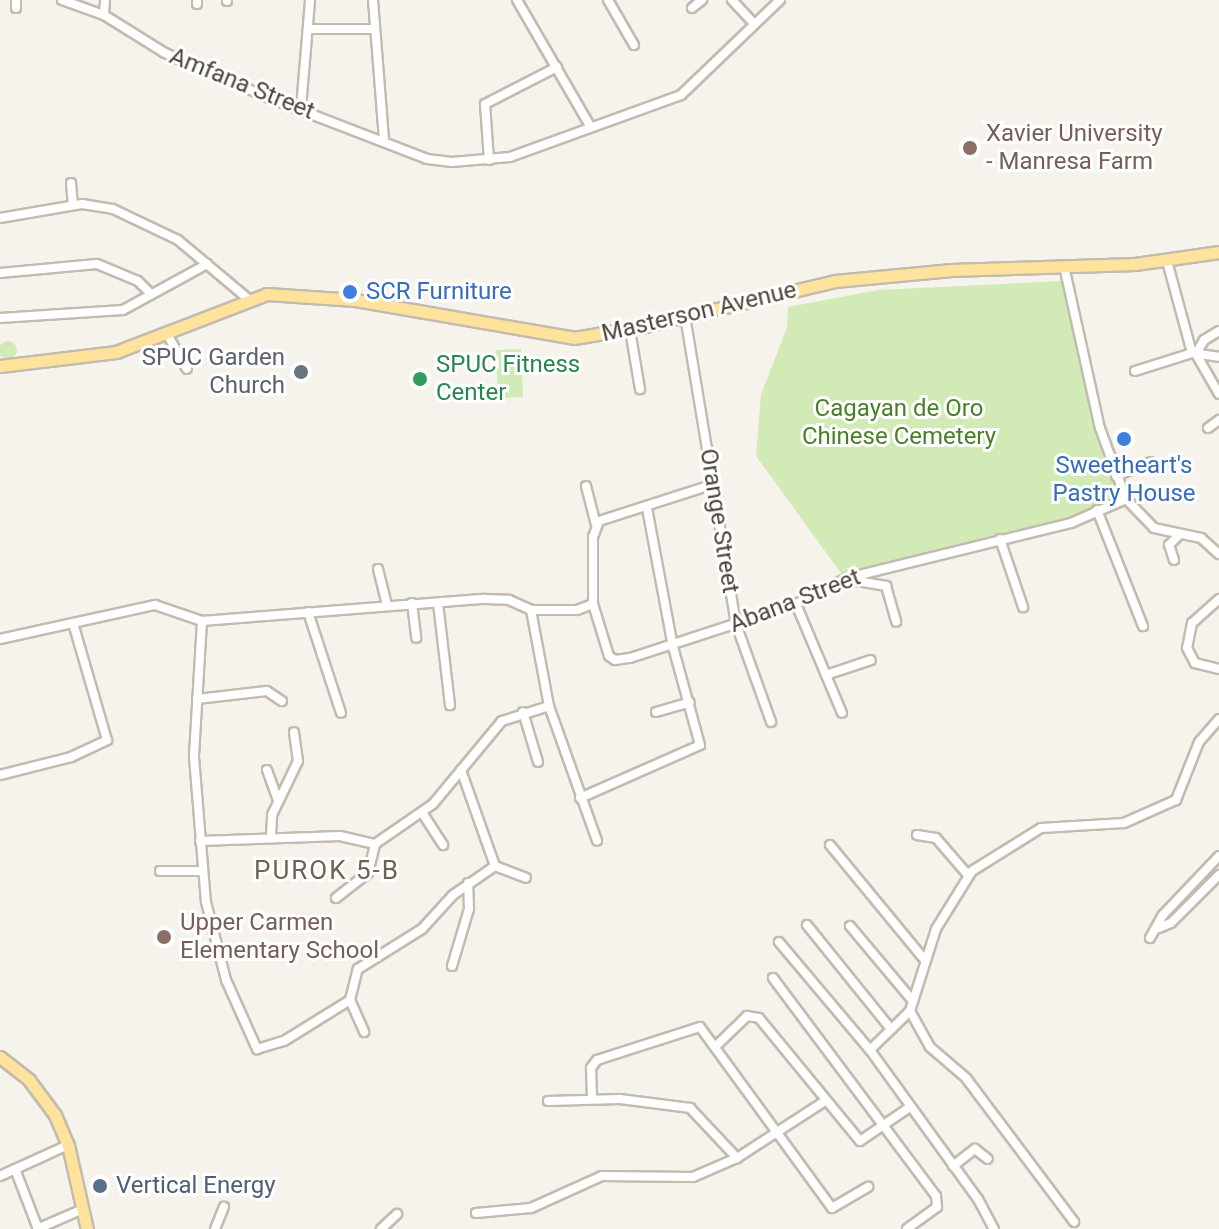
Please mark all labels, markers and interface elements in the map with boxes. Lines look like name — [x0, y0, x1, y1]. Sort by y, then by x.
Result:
street label: Amfana Street — [165, 42, 319, 126]
place label: Xavier University - Manresa Farm — [986, 120, 1163, 176]
marker: Xavier University - Manresa Farm — [961, 139, 979, 157]
street label: Masterson Avenue — [599, 276, 799, 348]
place label: SCR Furniture — [366, 278, 512, 306]
marker: SCR Furniture — [341, 283, 359, 301]
place label: SPUC Garden Church — [142, 344, 285, 400]
place label: SPUC Fitness Center — [436, 351, 580, 407]
marker: SPUC Garden Church — [292, 363, 310, 381]
marker: SPUC Fitness Center — [411, 370, 429, 388]
park label: Cagayan de Oro Chinese Cemetery — [802, 395, 996, 451]
marker: Sweetheart's Pastry House — [1115, 430, 1133, 448]
street label: Orange Street — [693, 447, 745, 595]
place label: Sweetheart's Pastry House — [1052, 452, 1196, 508]
street label: Abana Street — [726, 563, 864, 639]
district label: PUROK 5-B — [254, 855, 400, 887]
place label: Upper Carmen Elementary School — [180, 909, 379, 965]
marker: Upper Carmen Elementary School — [155, 928, 173, 946]
place label: Vertical Energy — [116, 1172, 276, 1200]
marker: Vertical Energy — [91, 1177, 109, 1195]

